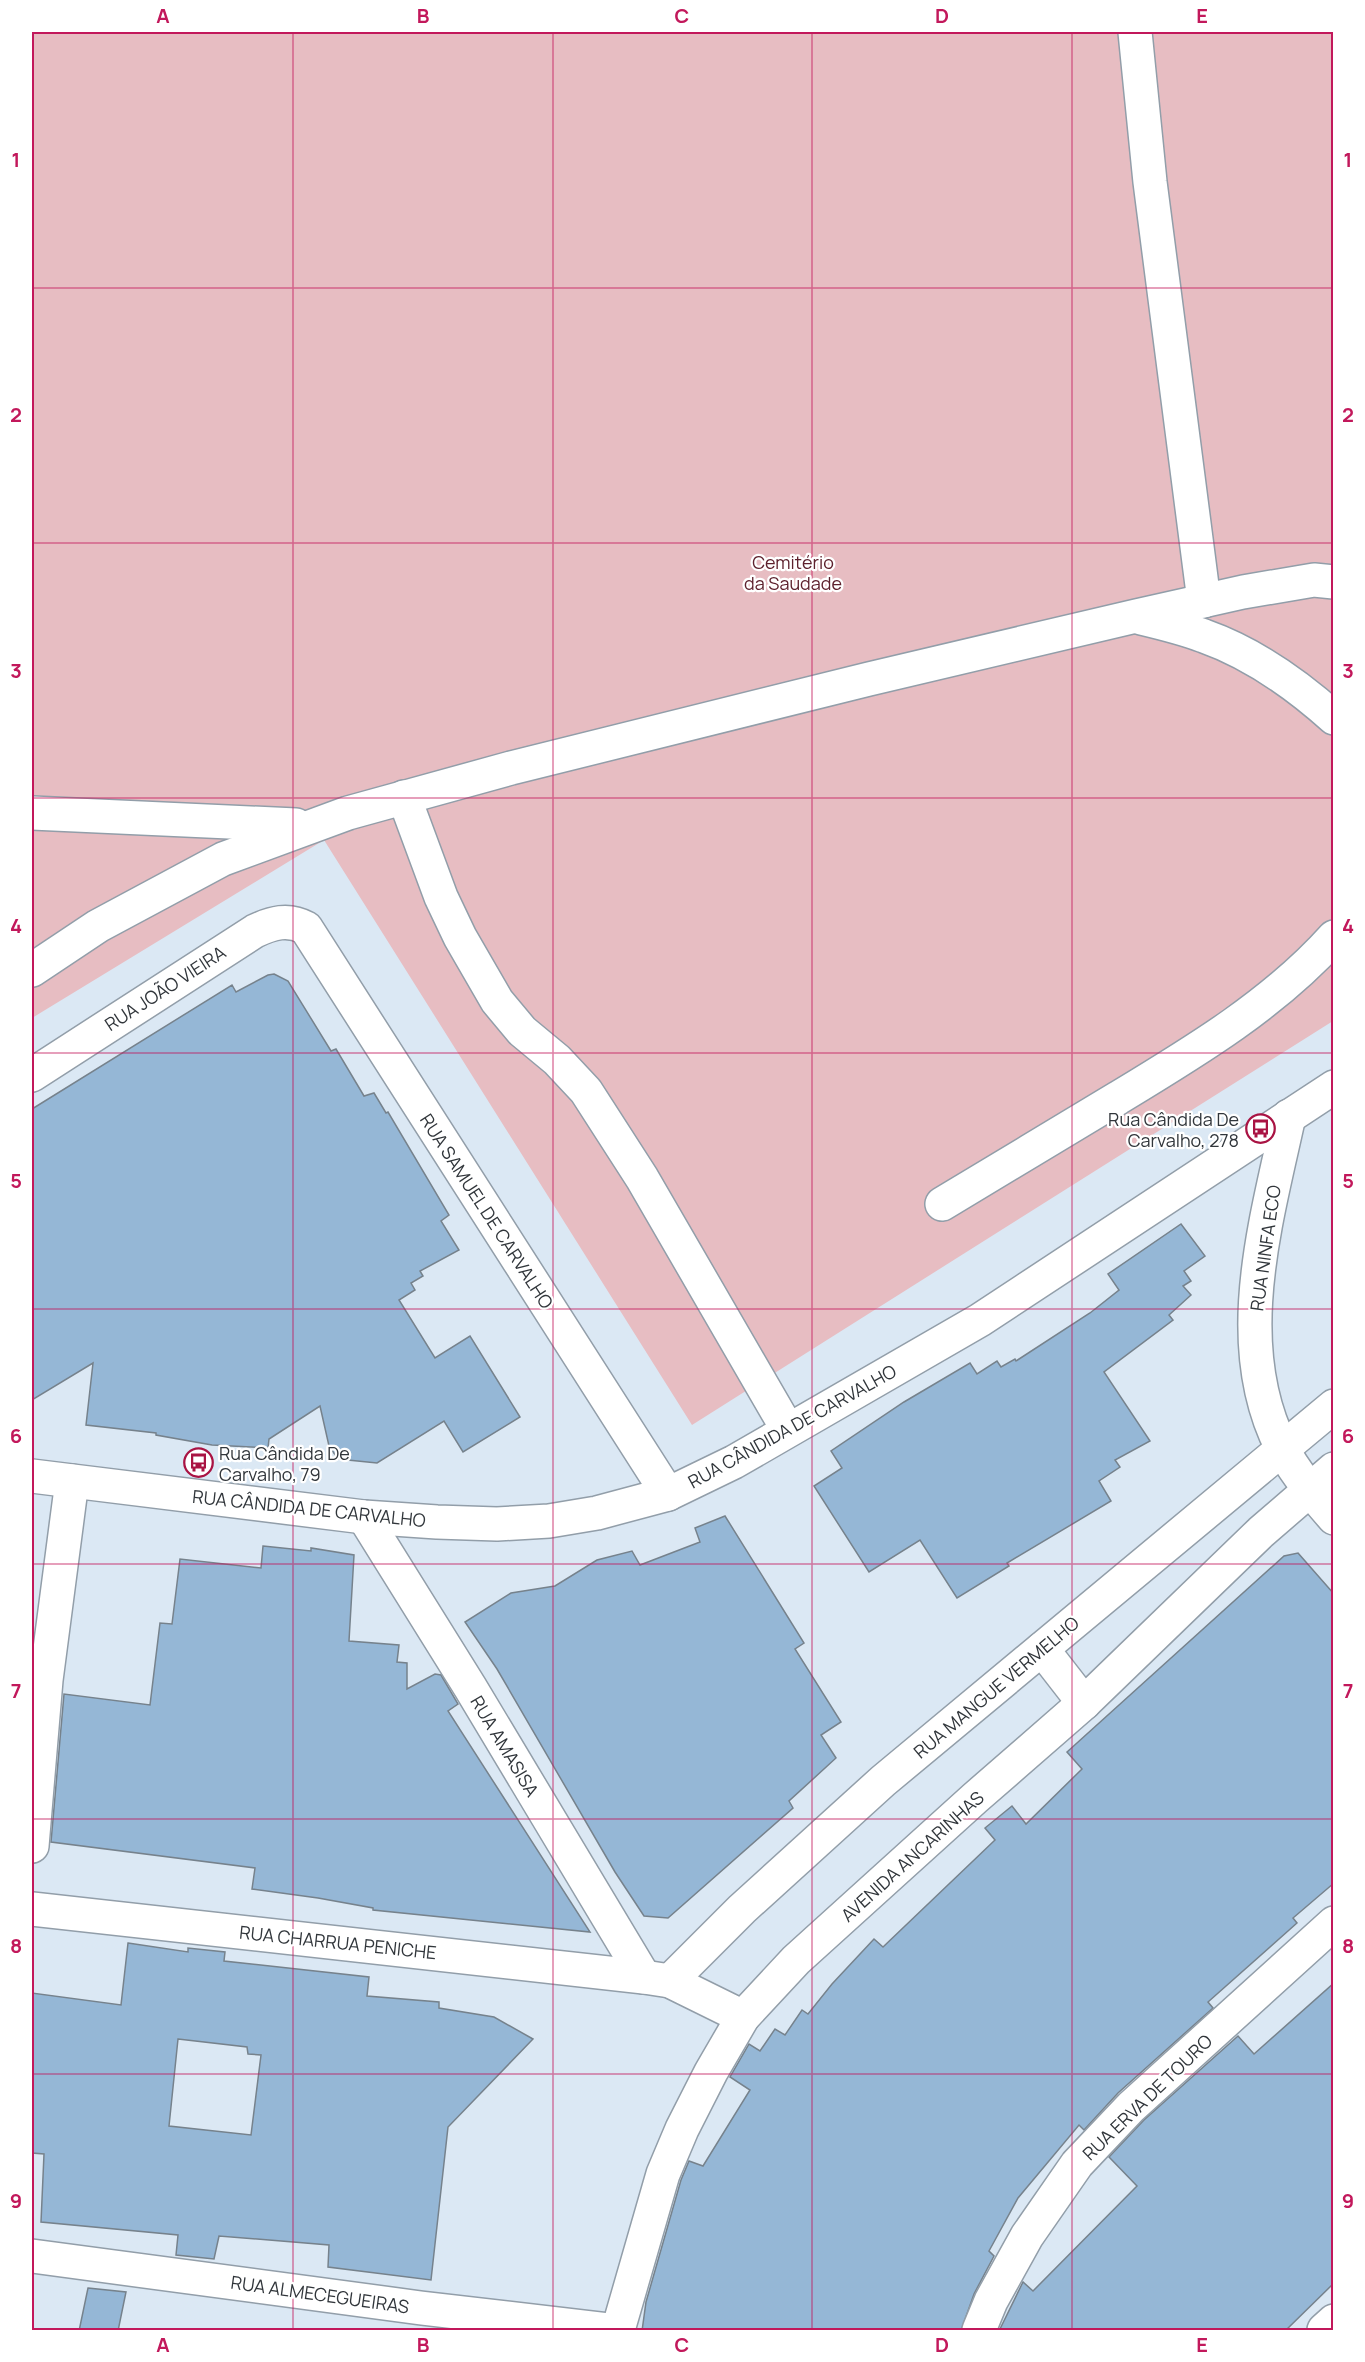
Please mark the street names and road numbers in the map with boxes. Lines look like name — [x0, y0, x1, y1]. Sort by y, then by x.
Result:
street label: RUA JOÃO VIEIRA — [100, 940, 230, 1036]
street label: RUA SAMUEL DE CARVALHO — [415, 1109, 559, 1313]
street label: RUA NINFA ECO — [1244, 1183, 1286, 1313]
street label: RUA CÂNDIDA DE CARVALHO — [684, 1359, 900, 1493]
street label: RUA CÂNDIDA DE CARVALHO — [191, 1484, 427, 1532]
street label: RUA MANGUE VERMELHO — [908, 1611, 1084, 1763]
street label: RUA AMASISA — [465, 1691, 545, 1801]
street label: AVENIDA ANCARINHAS — [835, 1785, 989, 1927]
street label: RUA CHARRUA PENICHE — [238, 1920, 438, 1964]
street label: RUA ERVA DE TOURO — [1077, 2029, 1217, 2165]
street label: RUA ALMECEGUEIRAS — [229, 2270, 411, 2318]

